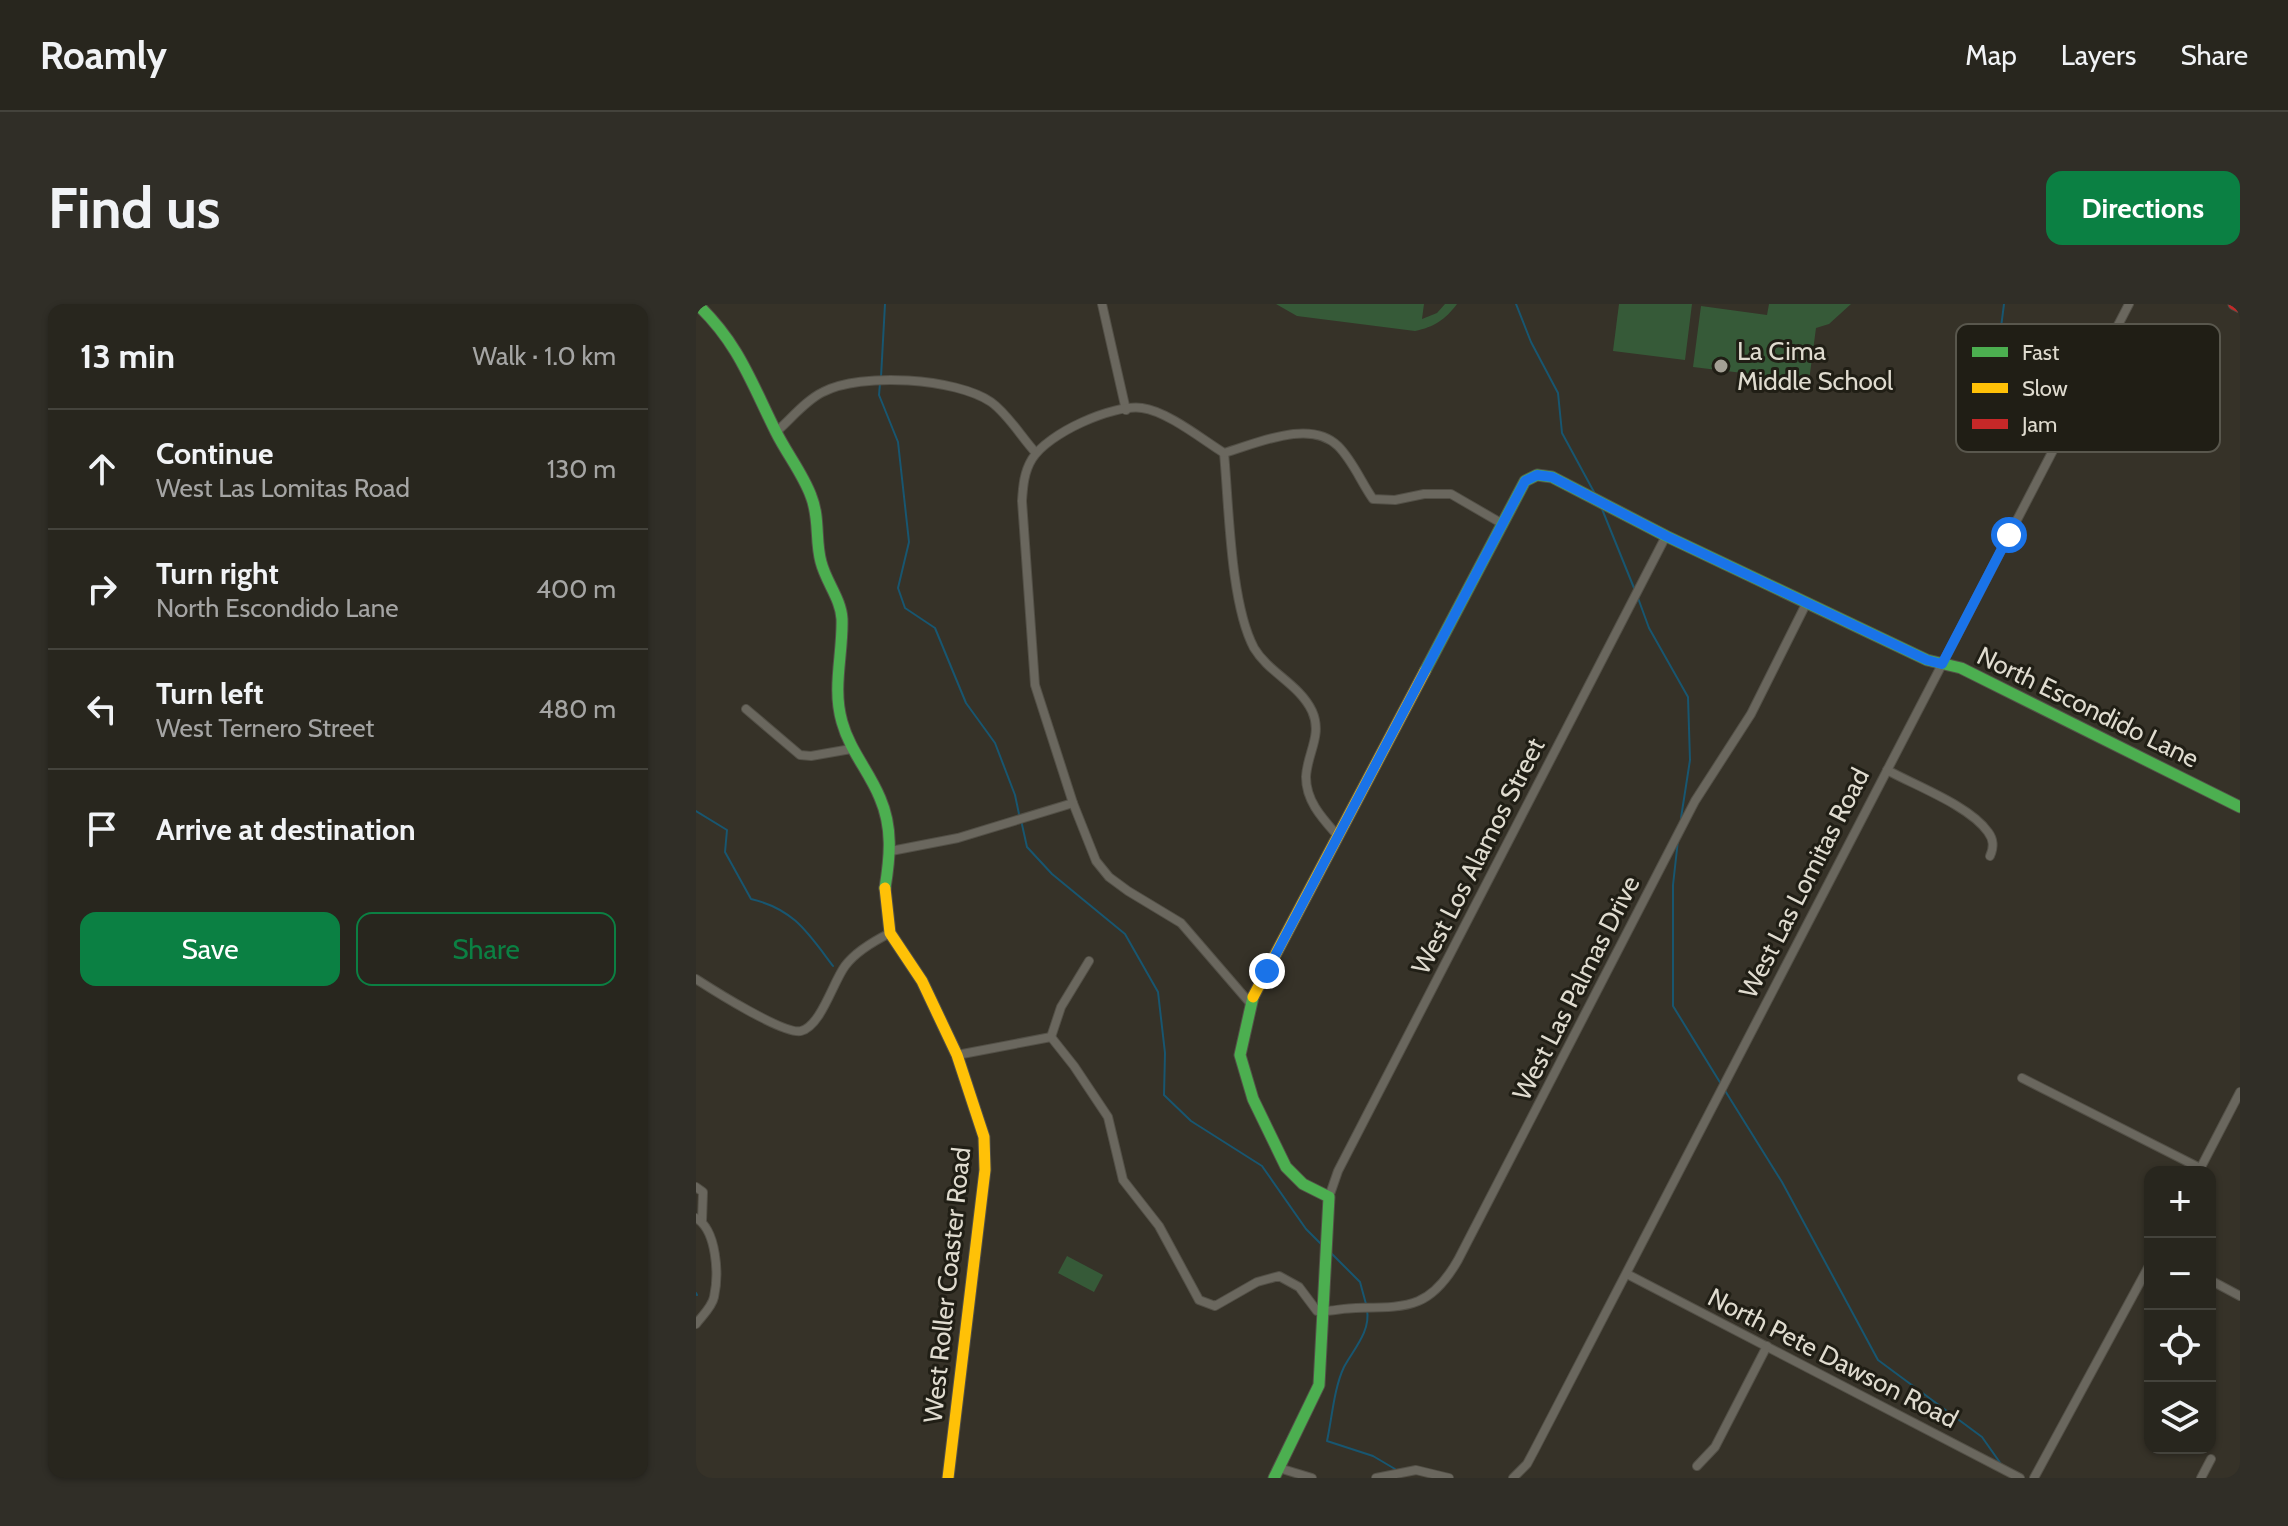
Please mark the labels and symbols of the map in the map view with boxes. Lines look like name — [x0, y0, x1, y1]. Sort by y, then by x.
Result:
legend — [1956, 324, 2220, 452]
place label: La Cima Middle School — [1737, 335, 1893, 397]
text: Fast — [2022, 339, 2060, 366]
marker: La Cima Middle School — [1712, 357, 1730, 375]
text: Slow — [2022, 375, 2068, 402]
text: Jam — [2021, 411, 2057, 438]
route start — [1991, 517, 2027, 553]
street label: North Escondido Lane — [1972, 639, 2204, 775]
street label: West Los Alamos Street — [1405, 732, 1552, 980]
street label: West Las Lomitas Road — [1732, 763, 1876, 1003]
street label: West Las Palmas Drive — [1506, 870, 1646, 1106]
route end — [1249, 953, 1285, 989]
street label: West Roller Coaster Road — [917, 1146, 977, 1424]
street label: North Pete Dawson Road — [1703, 1281, 1963, 1435]

